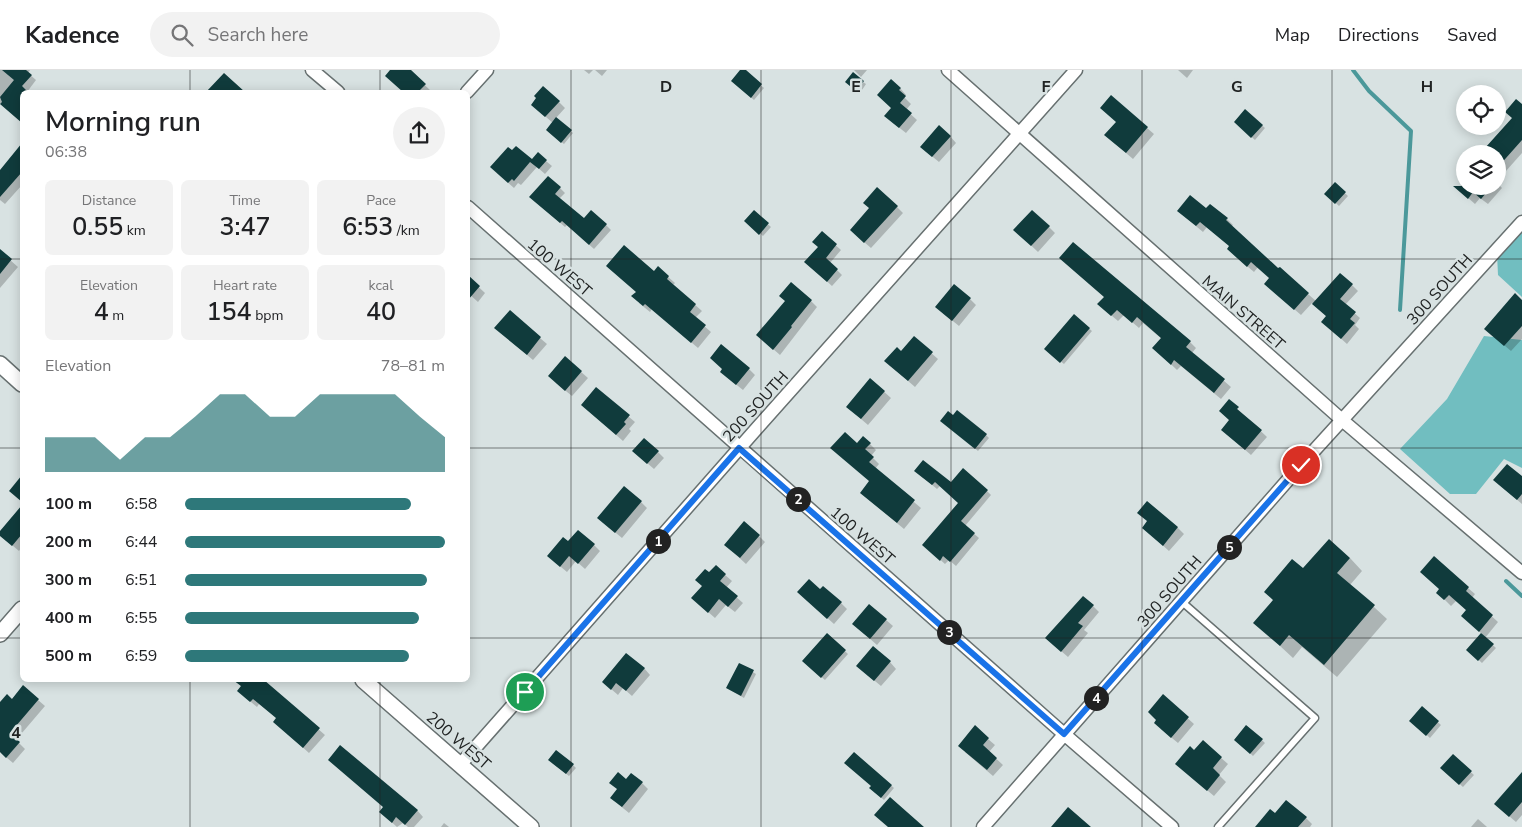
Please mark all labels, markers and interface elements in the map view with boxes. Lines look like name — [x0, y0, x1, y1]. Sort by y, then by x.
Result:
search box — [150, 12, 500, 57]
text: Kadence — [25, 19, 120, 51]
icon: search — [168, 21, 196, 49]
text: Search here — [208, 22, 308, 48]
text: Map — [1275, 23, 1310, 47]
text: Directions — [1338, 23, 1419, 47]
text: Saved — [1447, 23, 1497, 47]
text: D — [660, 76, 672, 98]
text: E — [851, 76, 861, 98]
text: F — [1042, 76, 1051, 98]
text: G — [1231, 76, 1243, 98]
text: H — [1421, 76, 1433, 98]
map controls — [1456, 85, 1506, 195]
button: locate — [1456, 85, 1506, 135]
text: Morning run — [45, 103, 201, 141]
button: share — [393, 107, 445, 159]
text: 06:38 — [45, 141, 87, 163]
button: layers — [1456, 145, 1506, 195]
text: Distance — [82, 191, 136, 210]
text: Time — [229, 191, 261, 210]
text: Pace — [366, 191, 396, 210]
text: 0.55 — [72, 210, 123, 244]
text: 3:47 — [220, 210, 270, 244]
text: 6:53 — [342, 210, 393, 244]
text: km — [123, 221, 146, 240]
text: /km — [393, 221, 420, 240]
street label: 100 WEST — [522, 234, 597, 302]
street label: 300 SOUTH — [1402, 249, 1478, 330]
street label: MAIN STREET — [1197, 271, 1290, 355]
text: Elevation — [80, 276, 138, 295]
text: Heart rate — [213, 276, 277, 295]
text: kcal — [369, 276, 393, 295]
text: 4 — [94, 295, 109, 329]
text: 154 — [207, 295, 252, 329]
text: 40 — [366, 295, 396, 329]
text: m — [109, 306, 124, 325]
text: bpm — [252, 306, 283, 325]
text: Elevation — [45, 355, 111, 377]
text: 78–81 m — [381, 355, 445, 377]
street label: 200 SOUTH — [718, 366, 794, 447]
pin — [1280, 444, 1322, 486]
icon: check — [1287, 451, 1315, 479]
pin: 2 — [786, 486, 810, 512]
text: 2 — [794, 490, 803, 509]
text: 100 m — [45, 493, 92, 515]
text: 6:58 — [125, 493, 157, 515]
street label: 100 WEST — [825, 502, 900, 570]
pin: 1 — [646, 528, 670, 554]
text: 200 m — [45, 531, 92, 553]
text: 6:44 — [125, 531, 157, 553]
text: 1 — [654, 532, 663, 551]
pin: 5 — [1216, 534, 1242, 560]
text: 5 — [1225, 538, 1234, 557]
street label: 300 SOUTH — [1132, 551, 1207, 632]
text: 300 m — [45, 569, 92, 591]
text: 6:51 — [125, 569, 157, 591]
text: 400 m — [45, 607, 92, 629]
text: 6:55 — [125, 607, 157, 629]
pin: 3 — [936, 620, 962, 644]
text: 3 — [945, 623, 954, 642]
text: 500 m — [45, 645, 92, 667]
text: 6:59 — [125, 645, 157, 667]
pin — [504, 671, 546, 713]
icon: arrive — [511, 678, 539, 706]
pin: 4 — [1084, 686, 1108, 710]
text: 4 — [1092, 689, 1101, 708]
street label: 200 WEST — [421, 707, 496, 775]
text: 4 — [11, 722, 21, 744]

